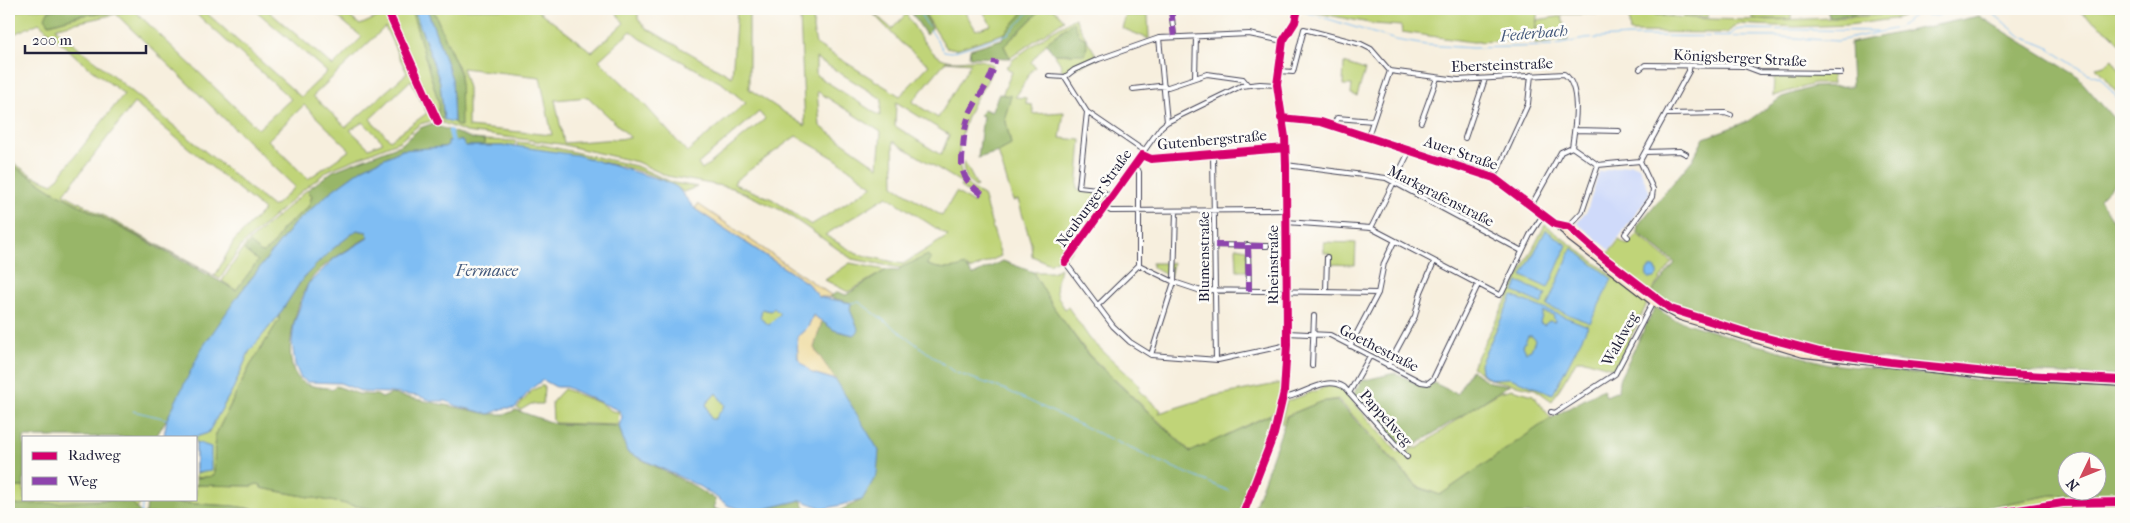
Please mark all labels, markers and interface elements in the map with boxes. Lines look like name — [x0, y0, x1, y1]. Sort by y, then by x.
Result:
water label: Federbach — [1499, 21, 1568, 45]
scale bar — [25, 22, 146, 54]
text: 200 m — [32, 31, 72, 49]
street label: Königsberger Straße — [1673, 46, 1808, 71]
street label: Ebersteinstraße — [1451, 54, 1554, 76]
street label: Gutenbergstraße — [1156, 126, 1268, 154]
street label: Auer Straße — [1421, 132, 1501, 174]
street label: Neuburger Straße — [1052, 145, 1136, 250]
street label: Markgrafenstraße — [1385, 161, 1498, 231]
street label: Blumenstraße — [1195, 211, 1213, 302]
street label: Rheinstraße — [1264, 225, 1282, 305]
water label: Fermasee — [455, 261, 519, 280]
street label: Waldweg — [1597, 308, 1643, 370]
street label: Goethestraße — [1336, 320, 1422, 376]
street label: Pappelweg — [1356, 386, 1417, 451]
legend — [22, 436, 198, 500]
text: Radweg — [68, 446, 121, 464]
north arrow — [2058, 450, 2108, 500]
text: Weg — [67, 472, 98, 490]
text: N — [2063, 475, 2083, 494]

